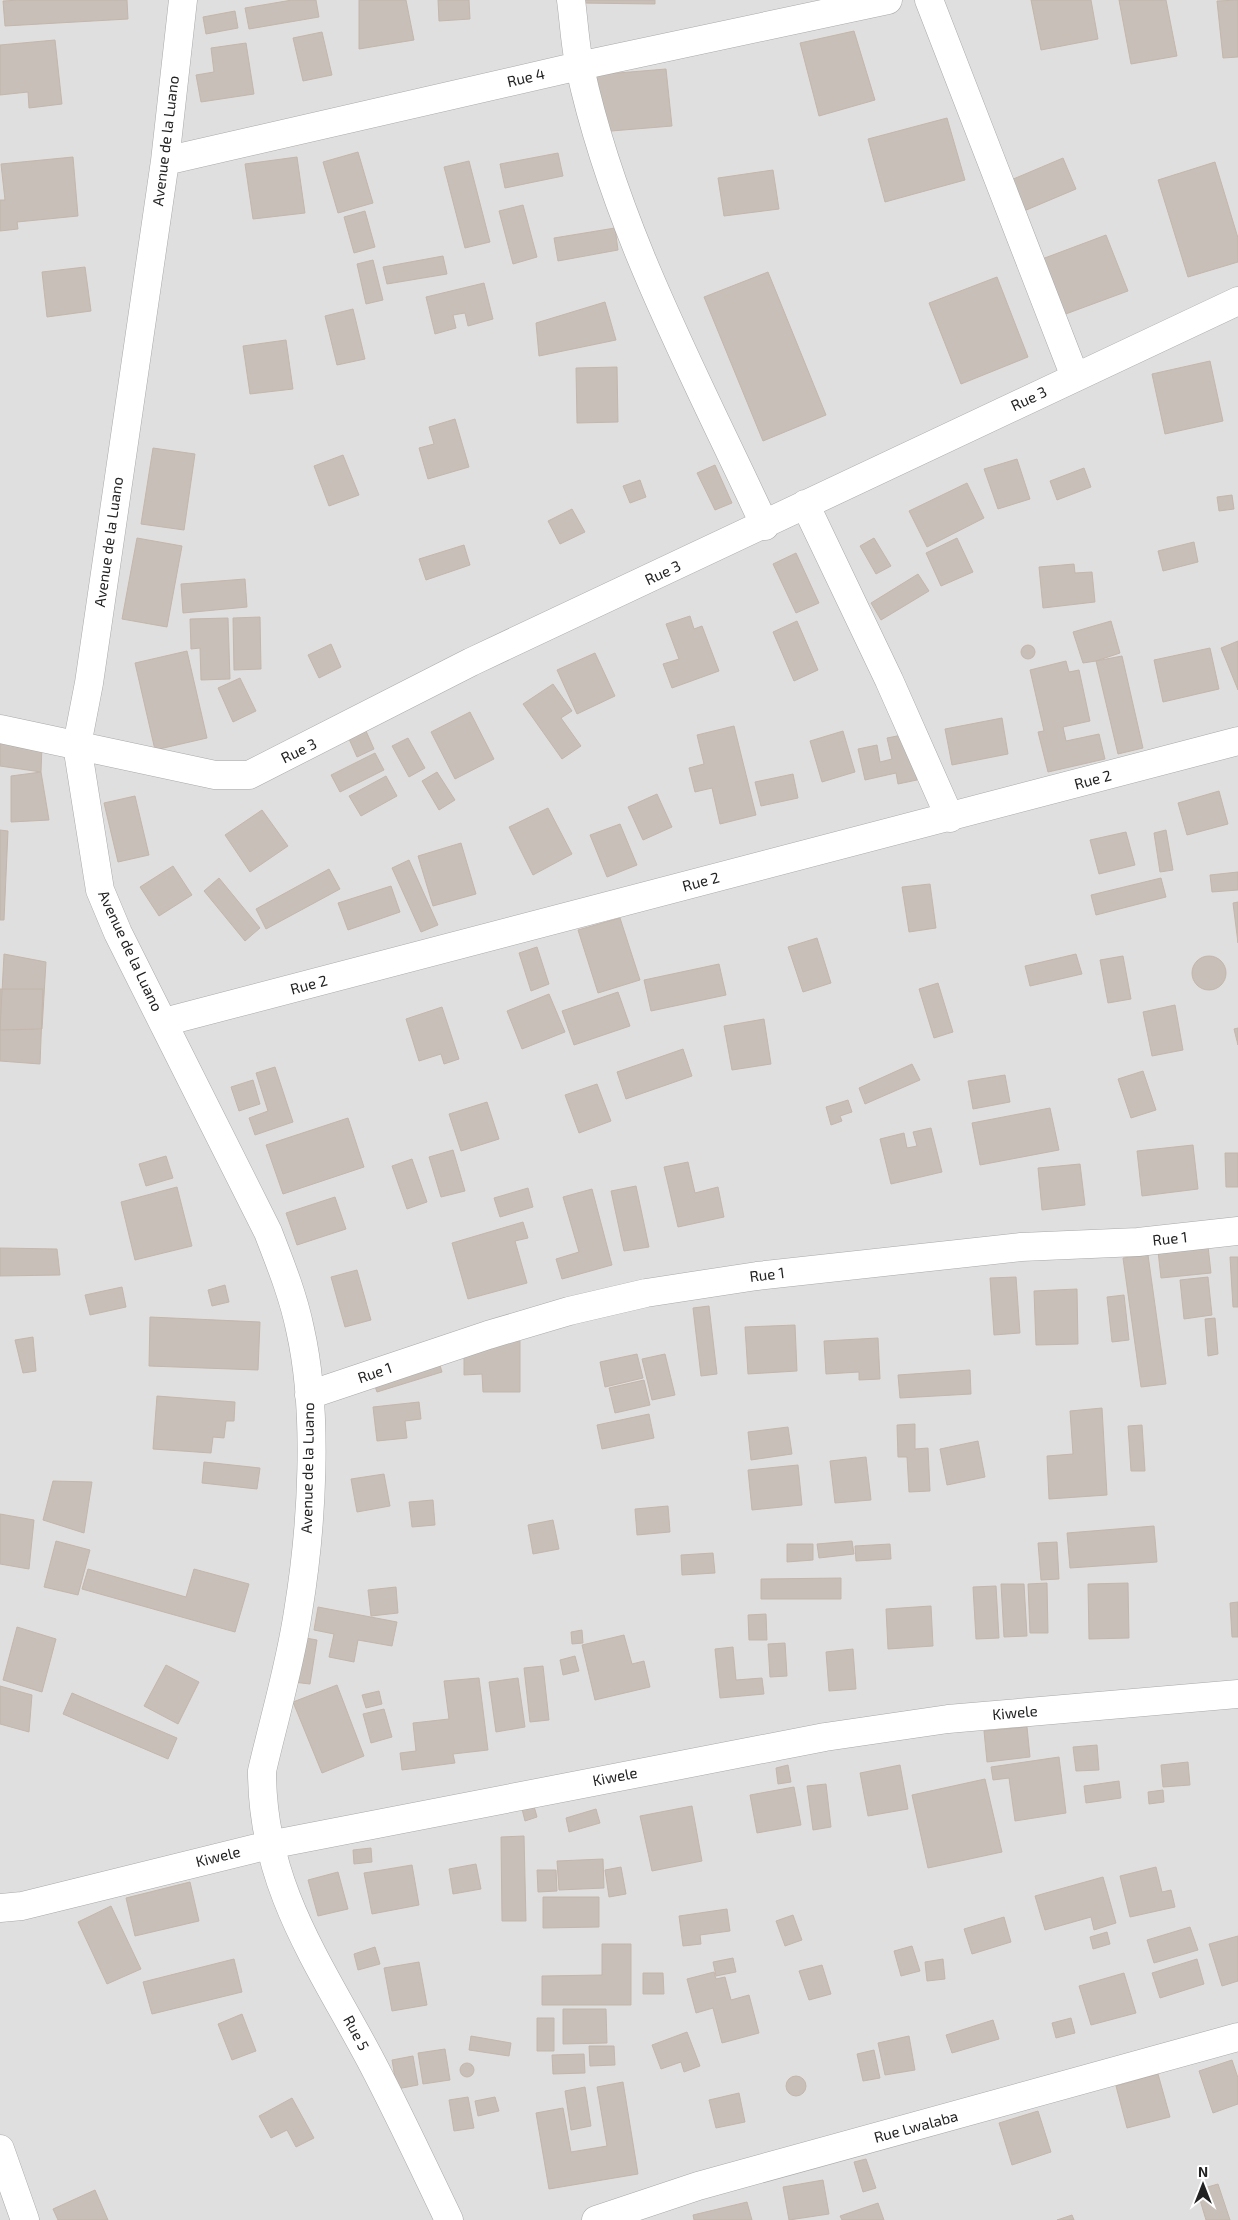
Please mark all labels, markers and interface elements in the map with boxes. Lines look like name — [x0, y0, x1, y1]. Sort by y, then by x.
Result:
street label: Rue 4 — [505, 64, 547, 90]
street label: Avenue de la Luano — [148, 75, 182, 207]
street label: Rue 3 — [1008, 382, 1049, 414]
street label: Avenue de la Luano — [90, 476, 126, 608]
street label: Rue 3 — [642, 556, 683, 588]
street label: Rue 3 — [278, 734, 319, 766]
street label: Rue 2 — [1072, 765, 1113, 793]
street label: Rue 2 — [680, 867, 721, 895]
street label: Avenue de la Luano — [95, 887, 167, 1014]
street label: Rue 2 — [288, 970, 329, 998]
street label: Rue 1 — [1151, 1227, 1188, 1249]
street label: Rue 1 — [748, 1263, 785, 1285]
street label: Rue 1 — [355, 1358, 394, 1386]
street label: Avenue de la Luano — [297, 1402, 317, 1534]
street label: Kiwele — [991, 1701, 1038, 1723]
street label: Kiwele — [591, 1763, 639, 1789]
street label: Kiwele — [194, 1842, 242, 1870]
street label: Rue 5 — [340, 2012, 374, 2053]
street label: Rue Lwalaba — [872, 2106, 960, 2146]
north arrow — [1178, 2160, 1228, 2210]
text: N — [1198, 2163, 1208, 2180]

